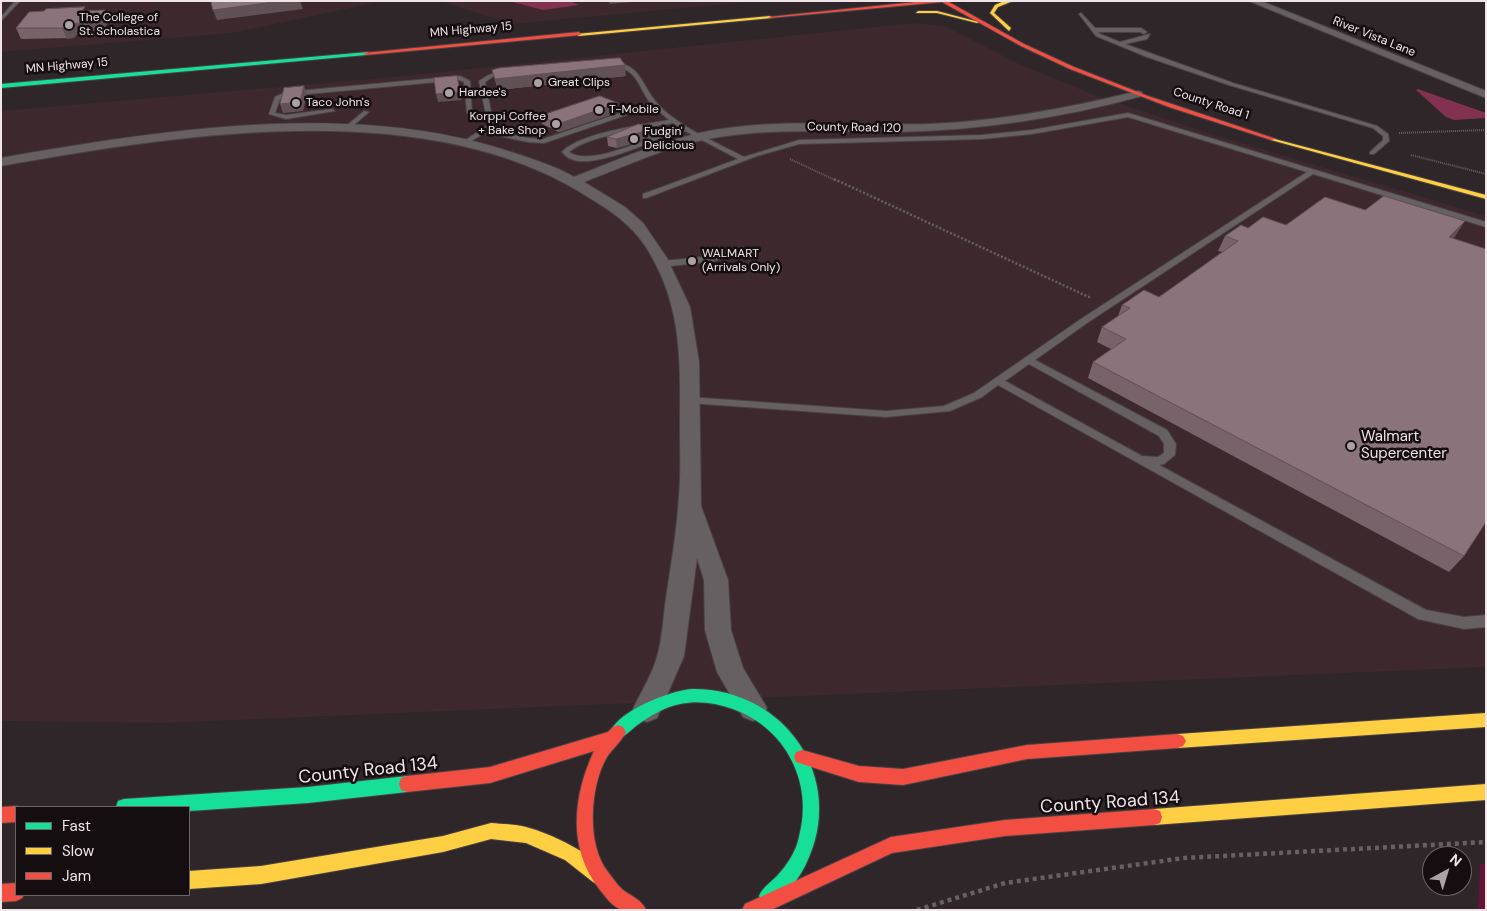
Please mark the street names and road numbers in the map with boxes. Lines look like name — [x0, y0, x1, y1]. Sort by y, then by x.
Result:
street label: River Vista Lane — [1330, 14, 1418, 60]
street label: MN Highway 15 — [429, 19, 513, 41]
street label: MN Highway 15 — [25, 55, 109, 77]
street label: County Road 1 — [1171, 85, 1251, 123]
street label: County Road 120 — [807, 120, 901, 136]
street label: County Road 134 — [297, 753, 439, 789]
street label: County Road 134 — [1039, 787, 1181, 819]

